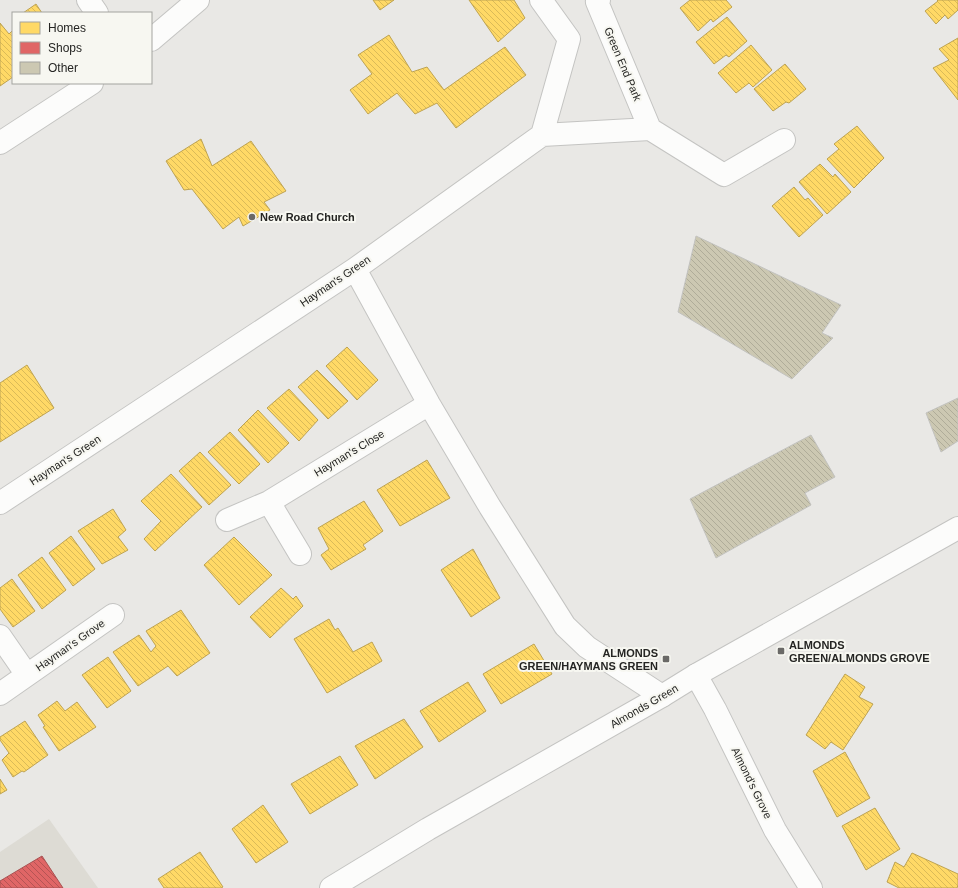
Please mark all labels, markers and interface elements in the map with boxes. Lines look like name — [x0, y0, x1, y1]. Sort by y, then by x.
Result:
legend — [12, 12, 152, 84]
text: Homes — [48, 21, 86, 35]
street label: Green End Park — [602, 25, 644, 103]
text: Shops — [48, 41, 82, 55]
text: Other — [48, 61, 78, 75]
place label: New Road Church — [260, 211, 355, 223]
marker: New Road Church — [247, 212, 257, 222]
street label: Hayman's Green — [298, 253, 372, 309]
street label: Hayman's Close — [312, 427, 386, 479]
street label: Hayman's Green — [27, 433, 103, 487]
street label: Hayman's Grove — [33, 617, 107, 673]
place label: ALMONDS GREEN/ALMONDS GROVE — [789, 639, 930, 664]
marker: ALMONDS GREEN/ALMONDS GROVE — [776, 646, 786, 656]
place label: ALMONDS GREEN/HAYMANS GREEN — [519, 647, 658, 672]
marker: ALMONDS GREEN/HAYMANS GREEN — [661, 654, 671, 664]
street label: Almonds Green — [608, 682, 680, 730]
street label: Almond's Grove — [730, 745, 774, 821]

